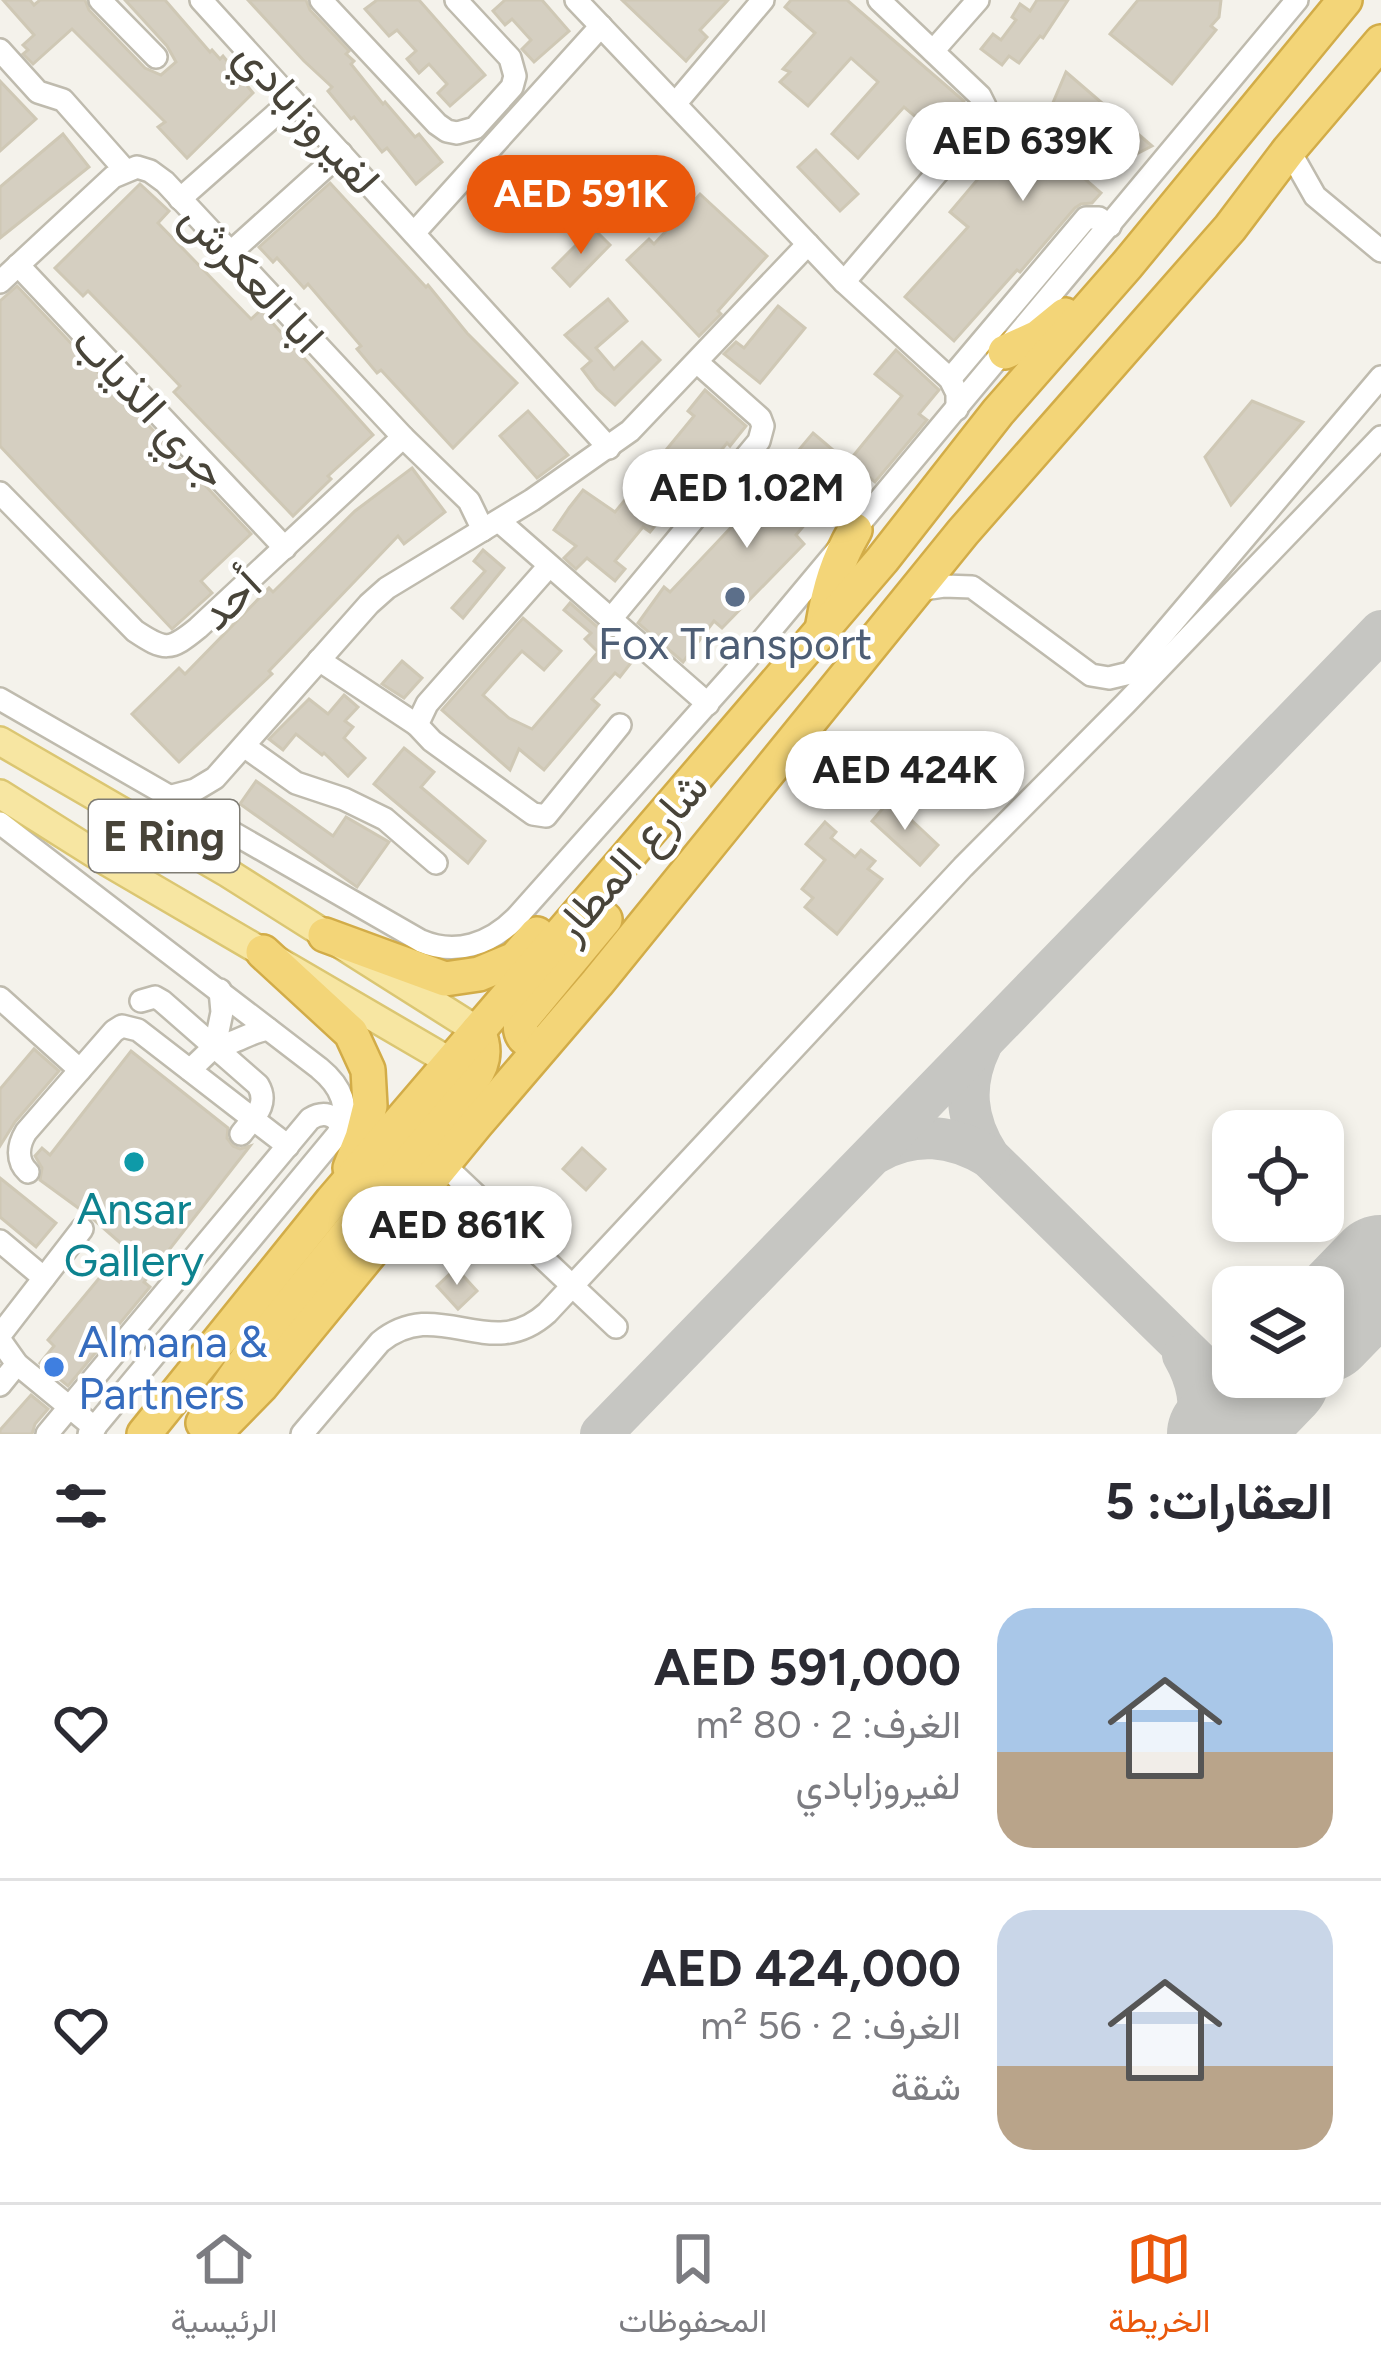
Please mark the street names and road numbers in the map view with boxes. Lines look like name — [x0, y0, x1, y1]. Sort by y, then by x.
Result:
street label: لفيروزابادي — [217, 28, 392, 213]
street label: ابا العكرش — [169, 191, 336, 364]
street label: جري الذياب — [55, 314, 240, 506]
street label: أحد — [188, 557, 272, 641]
street label: شارع المطار — [541, 760, 722, 956]
road number: E Ring — [89, 800, 239, 872]

